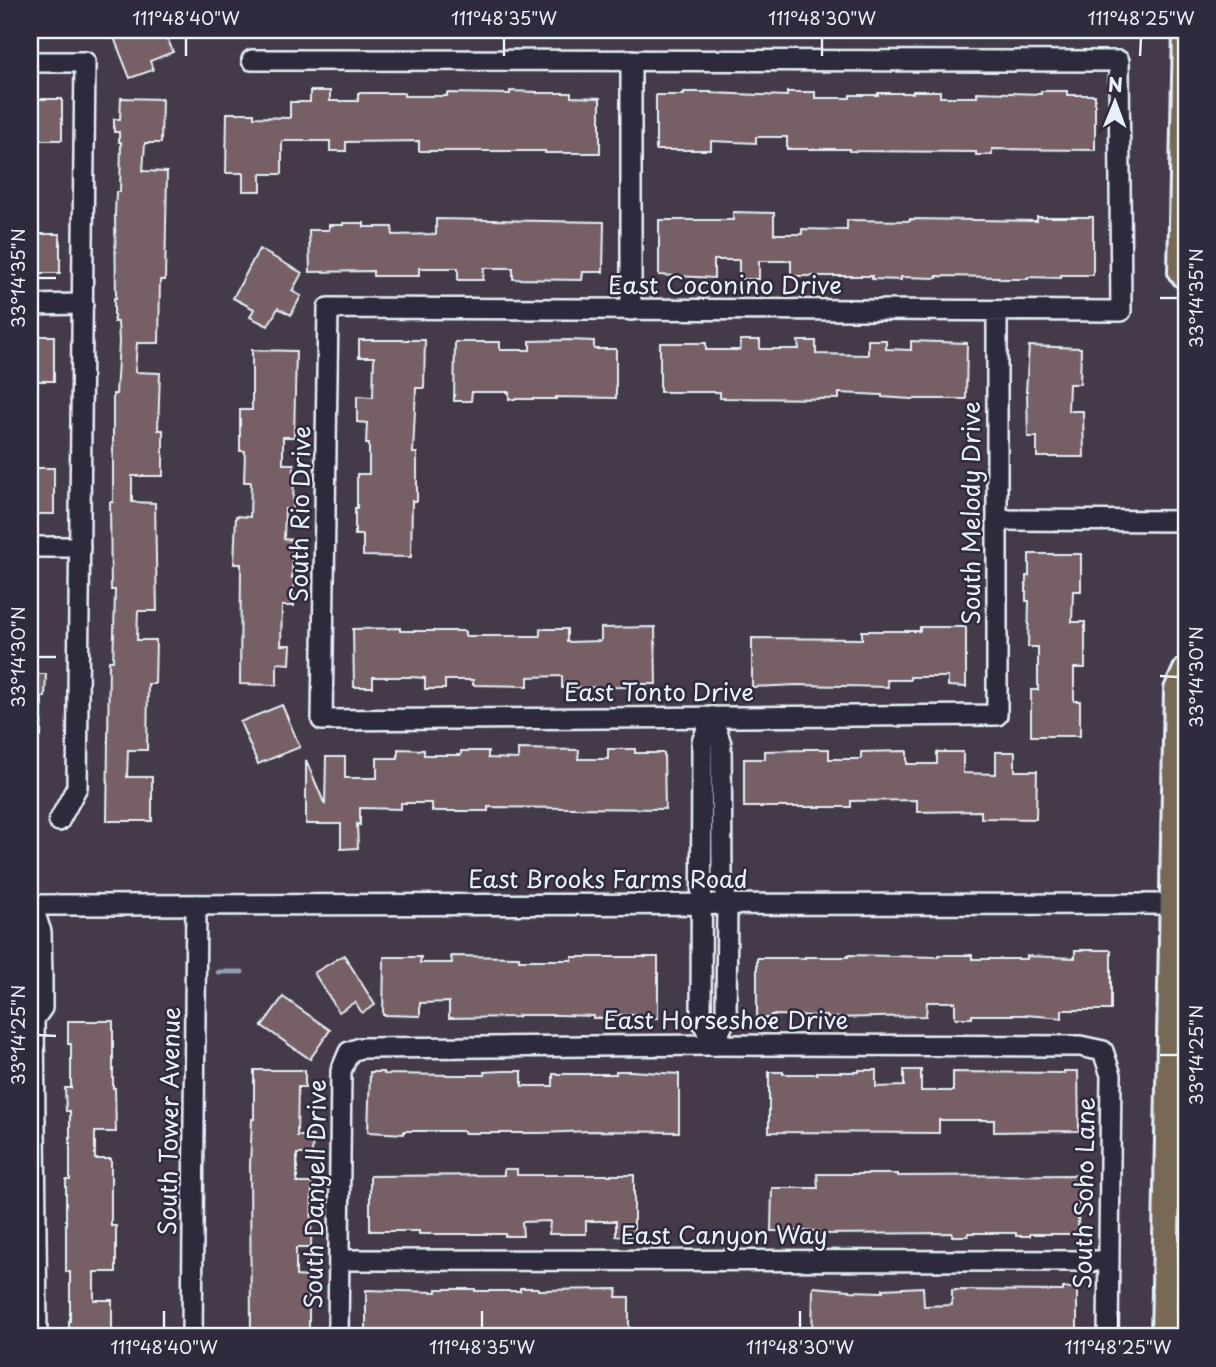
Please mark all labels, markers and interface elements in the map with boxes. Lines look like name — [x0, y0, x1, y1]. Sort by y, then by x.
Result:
text: 111°48'40"W — [132, 4, 240, 31]
text: 111°48'35"W — [451, 4, 558, 31]
text: 111°48'30"W — [768, 4, 876, 31]
text: 111°48'25"W — [1088, 4, 1195, 31]
north arrow — [1080, 66, 1150, 136]
text: N — [1108, 70, 1123, 98]
text: 33°14'35"N — [4, 228, 31, 328]
text: 33°14'35"N — [1182, 248, 1209, 348]
street label: East Coconino Drive — [608, 266, 842, 302]
street label: South Melody Drive — [952, 401, 988, 625]
street label: South Rio Drive — [279, 425, 319, 602]
text: 33°14'30"N — [4, 606, 31, 708]
text: 33°14'30"N — [1182, 626, 1209, 728]
street label: East Tonto Drive — [564, 673, 754, 709]
street label: East Brooks Farms Road — [468, 860, 748, 896]
text: 33°14'25"N — [4, 985, 31, 1085]
street label: East Horseshoe Drive — [603, 1001, 849, 1037]
text: 33°14'25"N — [1182, 1005, 1209, 1105]
street label: South Tower Avenue — [148, 1006, 188, 1236]
street label: South Danyell Drive — [294, 1079, 334, 1309]
street label: South Soho Lane — [1063, 1097, 1103, 1289]
street label: East Canyon Way — [620, 1216, 828, 1252]
text: 111°48'40"W — [110, 1333, 218, 1360]
text: 111°48'35"W — [429, 1333, 536, 1360]
text: 111°48'30"W — [746, 1333, 854, 1360]
text: 111°48'25"W — [1065, 1333, 1172, 1360]

